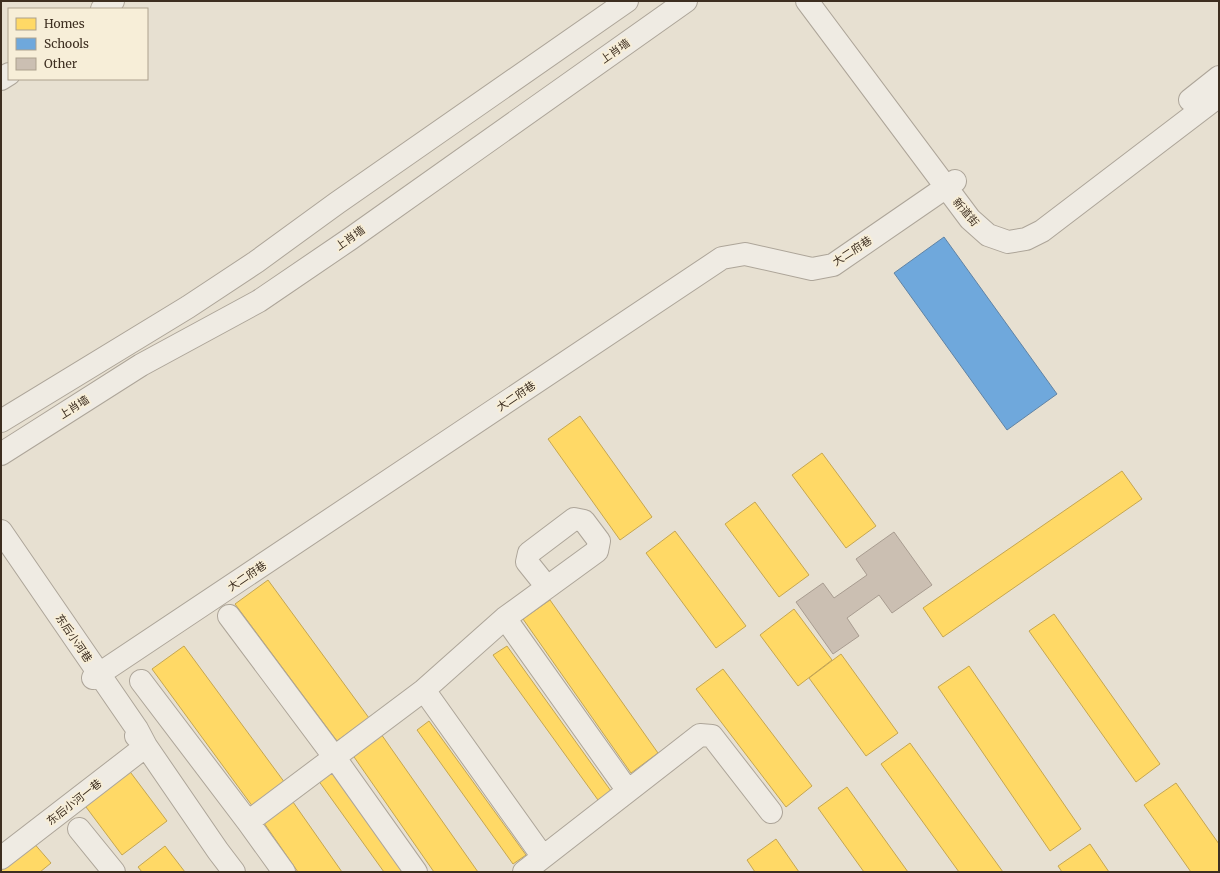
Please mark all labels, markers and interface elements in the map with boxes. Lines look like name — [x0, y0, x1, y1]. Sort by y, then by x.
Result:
legend — [8, 8, 148, 80]
text: Homes — [44, 16, 85, 31]
text: Schools — [44, 36, 89, 51]
street label: 上肖墙 — [597, 36, 633, 66]
text: Other — [44, 56, 78, 71]
street label: 新道街 — [950, 195, 982, 229]
street label: 上肖墙 — [332, 223, 368, 253]
street label: 大二府巷 — [830, 233, 874, 269]
street label: 大二府巷 — [494, 378, 538, 414]
street label: 上肖墙 — [56, 392, 92, 422]
street label: 大二府巷 — [225, 558, 269, 594]
street label: 东后小河巷 — [53, 611, 95, 665]
street label: 东后小河一巷 — [44, 776, 104, 828]

